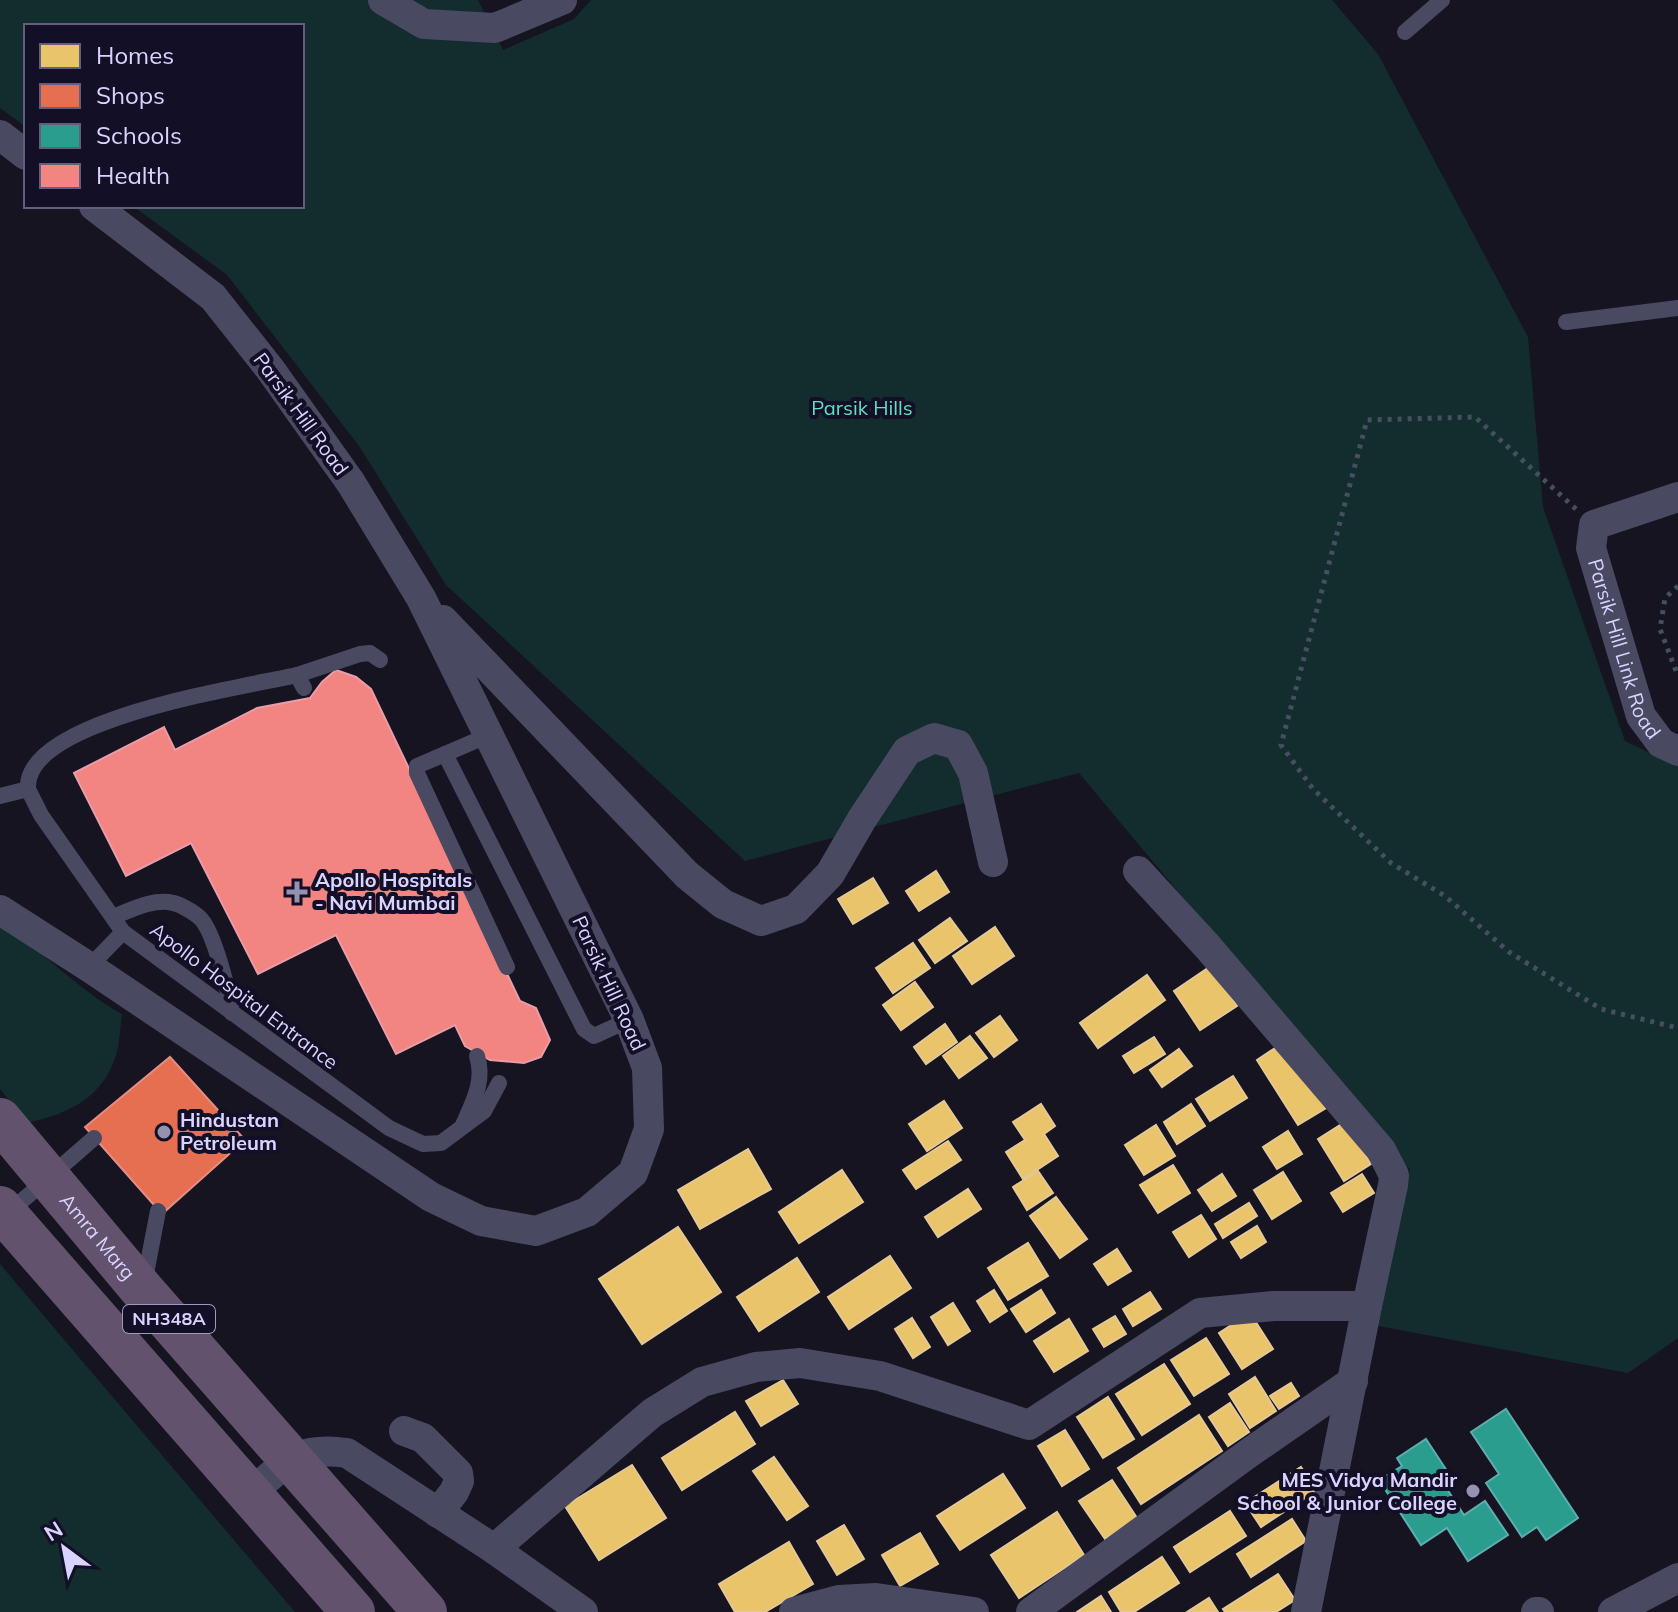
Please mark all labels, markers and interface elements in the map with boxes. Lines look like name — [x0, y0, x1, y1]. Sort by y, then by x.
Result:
legend — [24, 24, 304, 208]
text: Homes — [96, 40, 174, 70]
text: Shops — [96, 80, 165, 110]
text: Schools — [96, 120, 182, 150]
text: Health — [96, 160, 170, 190]
street label: Parsik Hill Road — [248, 347, 354, 480]
park label: Parsik Hills — [811, 395, 913, 420]
street label: Parsik Hill Link Road — [1583, 556, 1667, 744]
place label: Apollo Hospitals - Navi Mumbai — [315, 867, 472, 915]
marker: Apollo Hospitals - Navi Mumbai — [286, 881, 308, 903]
street label: Parsik Hill Road — [567, 911, 652, 1054]
street label: Apollo Hospital Entrance — [145, 917, 343, 1074]
place label: Hindustan Petroleum — [180, 1107, 279, 1155]
marker: Hindustan Petroleum — [155, 1123, 173, 1141]
street label: Amra Marg — [55, 1188, 141, 1285]
road number: NH348A — [123, 1305, 215, 1333]
place label: MES Vidya Mandir School & Junior College — [1237, 1467, 1457, 1515]
marker: MES Vidya Mandir School & Junior College — [1464, 1482, 1482, 1500]
north arrow — [24, 1508, 104, 1588]
text: N — [39, 1515, 68, 1547]

